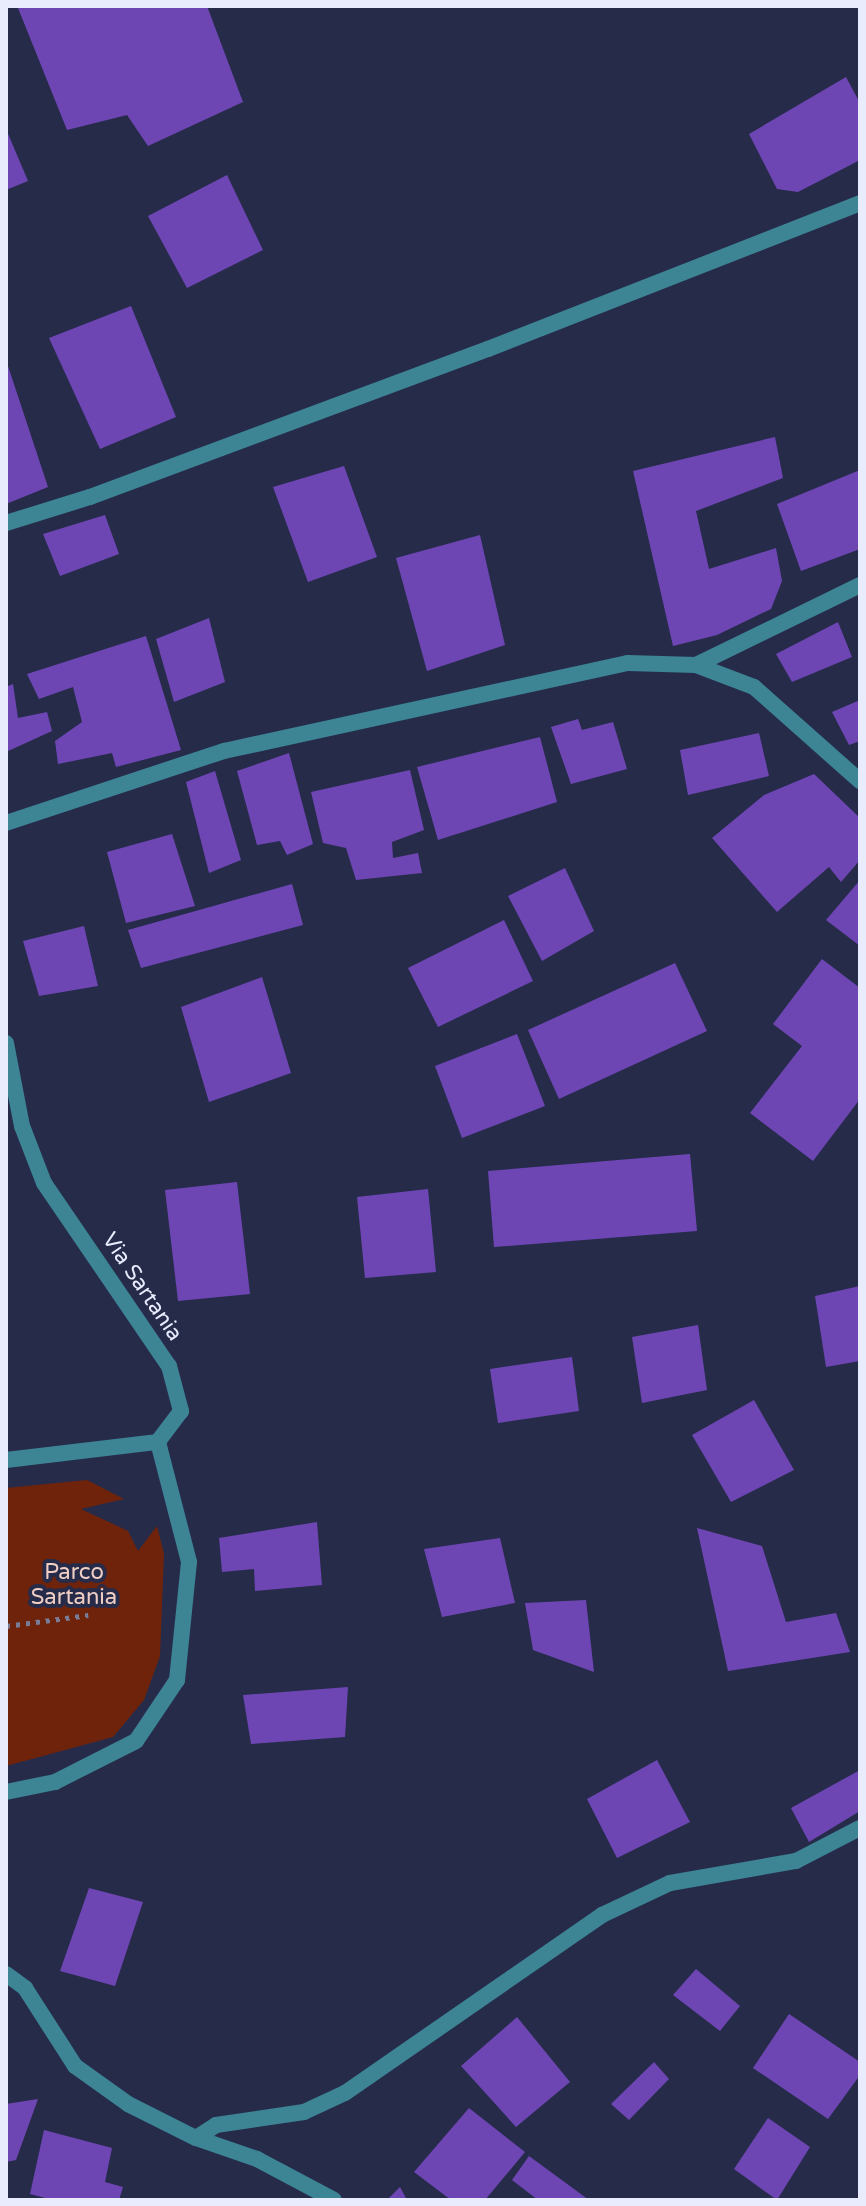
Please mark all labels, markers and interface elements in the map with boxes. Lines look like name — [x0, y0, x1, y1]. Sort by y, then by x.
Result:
street label: Via Sartania — [96, 1228, 188, 1346]
park label: Parco Sartania — [31, 1559, 117, 1610]

